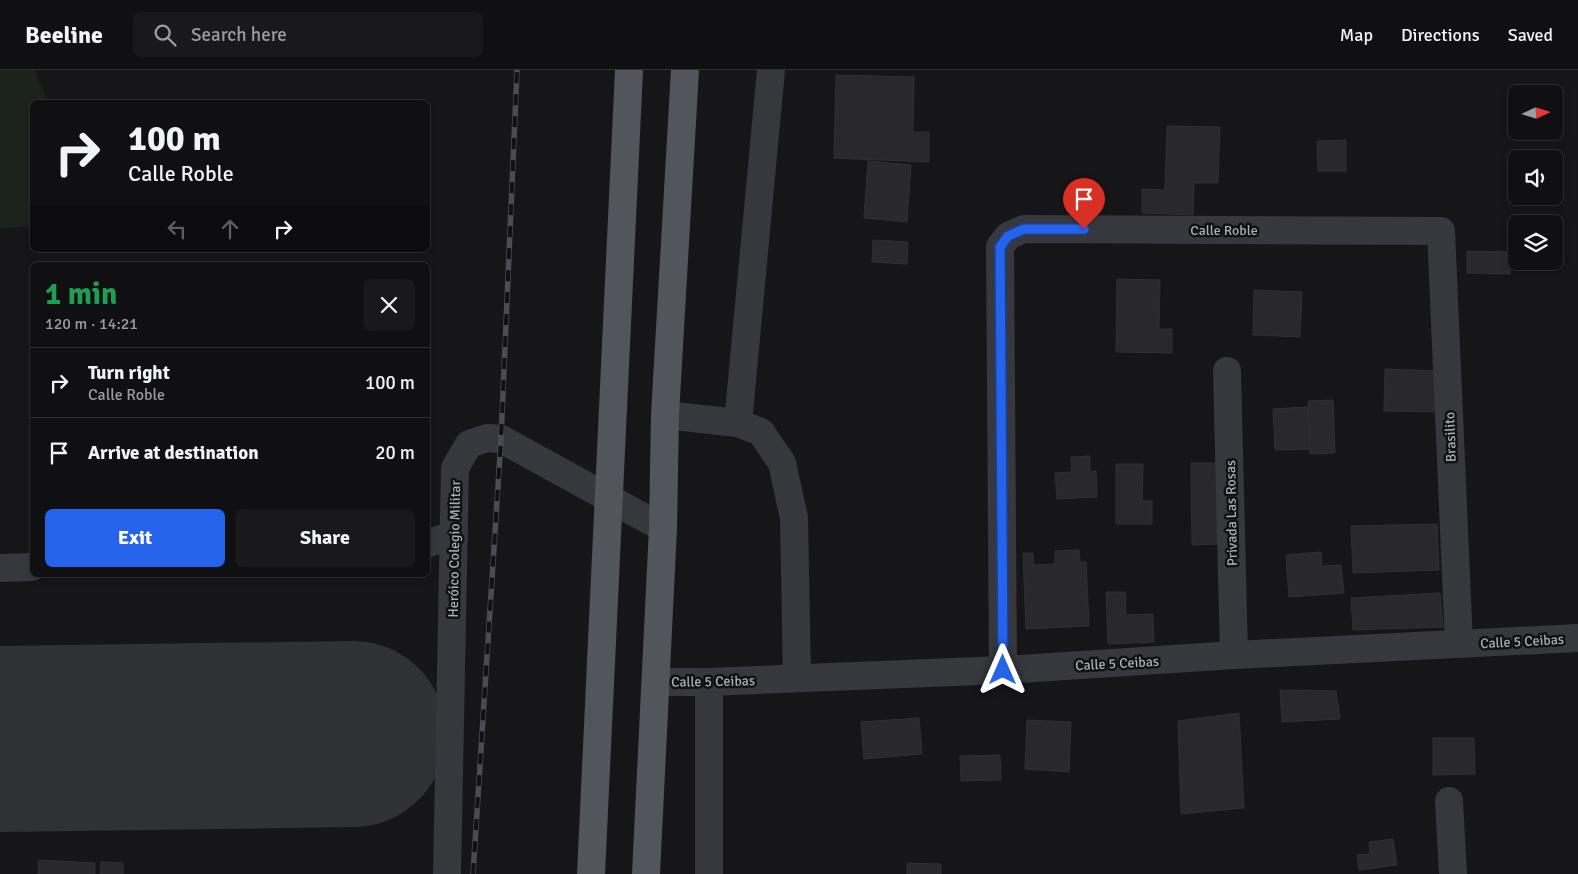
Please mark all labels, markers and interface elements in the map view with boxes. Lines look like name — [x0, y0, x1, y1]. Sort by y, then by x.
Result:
search box — [133, 12, 483, 57]
text: Beeline — [25, 20, 103, 50]
icon: search — [151, 21, 179, 49]
text: Search here — [191, 23, 287, 47]
text: Map — [1340, 24, 1373, 46]
text: Directions — [1401, 24, 1480, 46]
text: Saved — [1508, 24, 1553, 46]
north arrow — [1508, 85, 1562, 140]
map controls — [1508, 85, 1563, 270]
text: 100 m — [128, 117, 221, 160]
icon: right — [45, 120, 110, 185]
button: sound — [1508, 150, 1563, 205]
text: Calle Roble — [128, 160, 234, 187]
pin — [1063, 178, 1105, 229]
icon: arrive — [1070, 185, 1098, 213]
icon: left — [163, 215, 191, 243]
icon: ahead — [216, 215, 244, 243]
icon: right — [269, 215, 297, 243]
button: layers — [1508, 215, 1563, 270]
street label: Calle Roble — [1190, 222, 1258, 239]
text: 1 min — [45, 276, 117, 313]
button: close — [363, 279, 415, 331]
text: 120 m · 14:21 — [45, 314, 138, 334]
text: Turn right — [88, 361, 170, 385]
icon: right — [45, 369, 73, 397]
text: 100 m — [365, 371, 415, 395]
text: Calle Roble — [88, 385, 165, 405]
street label: Brasilito — [1441, 412, 1460, 462]
icon: arrive — [45, 439, 73, 467]
text: Arrive at destination — [88, 441, 259, 465]
text: 20 m — [375, 441, 415, 465]
street label: Privada Las Rosas — [1222, 460, 1241, 566]
street label: Heróico Colegio Militar — [445, 479, 464, 618]
button: Exit — [45, 509, 225, 567]
button: Share — [235, 509, 415, 567]
street label: Calle 5 Ceibas — [1480, 631, 1564, 652]
position arrow — [976, 643, 1028, 695]
street label: Calle 5 Ceibas — [1075, 653, 1159, 674]
street label: Calle 5 Ceibas — [671, 672, 755, 691]

